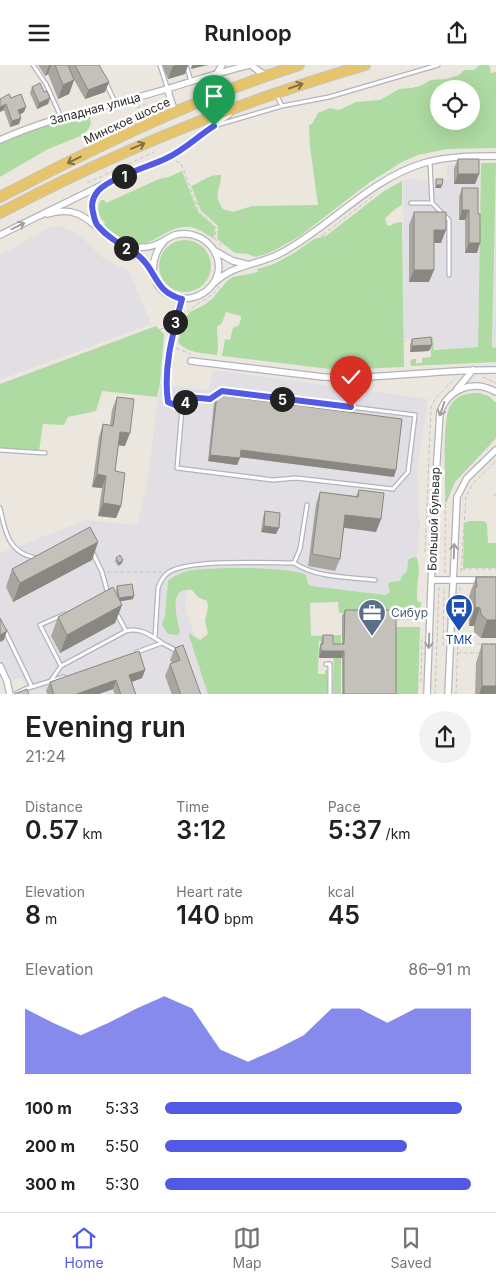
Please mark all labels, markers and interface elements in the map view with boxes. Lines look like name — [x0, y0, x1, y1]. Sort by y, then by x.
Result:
icon: menu — [25, 19, 53, 47]
icon: share — [443, 19, 471, 47]
text: Runloop — [204, 20, 292, 46]
pin — [193, 75, 235, 126]
map controls — [430, 80, 480, 130]
button: locate — [430, 80, 480, 130]
one-way arrow — [288, 81, 303, 90]
icon: arrive — [200, 82, 228, 110]
street label: Западная улица — [48, 89, 142, 128]
street label: Минское шоссе — [81, 94, 172, 147]
one-way arrow — [130, 141, 145, 151]
one-way arrow — [67, 155, 82, 165]
pin: 1 — [112, 163, 136, 189]
text: 1 — [121, 168, 128, 185]
one-way arrow — [10, 221, 25, 231]
pin: 2 — [114, 235, 138, 261]
text: 2 — [122, 240, 131, 257]
pin: 3 — [162, 309, 188, 335]
text: 3 — [171, 314, 180, 331]
pin — [330, 356, 372, 407]
icon: check — [337, 363, 365, 391]
pin: 5 — [270, 387, 294, 411]
pin: 4 — [172, 389, 198, 415]
text: 5 — [278, 391, 287, 408]
text: 4 — [181, 394, 190, 411]
one-way arrow — [437, 401, 446, 416]
street label: Большой бульвар — [424, 467, 443, 571]
one-way arrow — [449, 543, 459, 560]
bus stop icon: ТМК — [444, 593, 474, 632]
office icon: Сибур — [357, 598, 387, 637]
place label: Сибур — [391, 605, 428, 620]
place label: ТМК — [446, 632, 472, 647]
one-way arrow — [425, 633, 434, 649]
text: Evening run — [25, 710, 186, 744]
button: share — [419, 711, 471, 763]
text: 21:24 — [25, 746, 66, 766]
text: Distance — [25, 798, 83, 815]
text: Time — [176, 798, 209, 815]
text: Pace — [328, 798, 361, 815]
text: 0.57 — [25, 815, 79, 845]
text: 3:12 — [176, 815, 226, 845]
text: 5:37 — [328, 815, 382, 845]
text: km — [79, 825, 103, 842]
text: /km — [382, 825, 411, 842]
text: Elevation — [25, 883, 85, 900]
text: Heart rate — [176, 883, 243, 900]
text: kcal — [328, 883, 354, 900]
text: 8 — [25, 900, 41, 930]
text: 140 — [176, 900, 220, 930]
text: 45 — [328, 900, 360, 930]
text: m — [41, 910, 57, 927]
text: bpm — [220, 910, 253, 927]
text: Elevation — [25, 959, 94, 979]
text: 86–91 m — [408, 959, 471, 979]
text: 100 m — [25, 1098, 72, 1118]
text: 5:33 — [105, 1098, 139, 1118]
text: 200 m — [25, 1136, 75, 1156]
text: 5:50 — [105, 1136, 139, 1156]
text: 300 m — [25, 1174, 75, 1194]
text: 5:30 — [105, 1174, 139, 1194]
tab: Home — [64, 1224, 104, 1271]
tab: Map — [233, 1224, 262, 1271]
tab: Saved — [391, 1224, 432, 1271]

